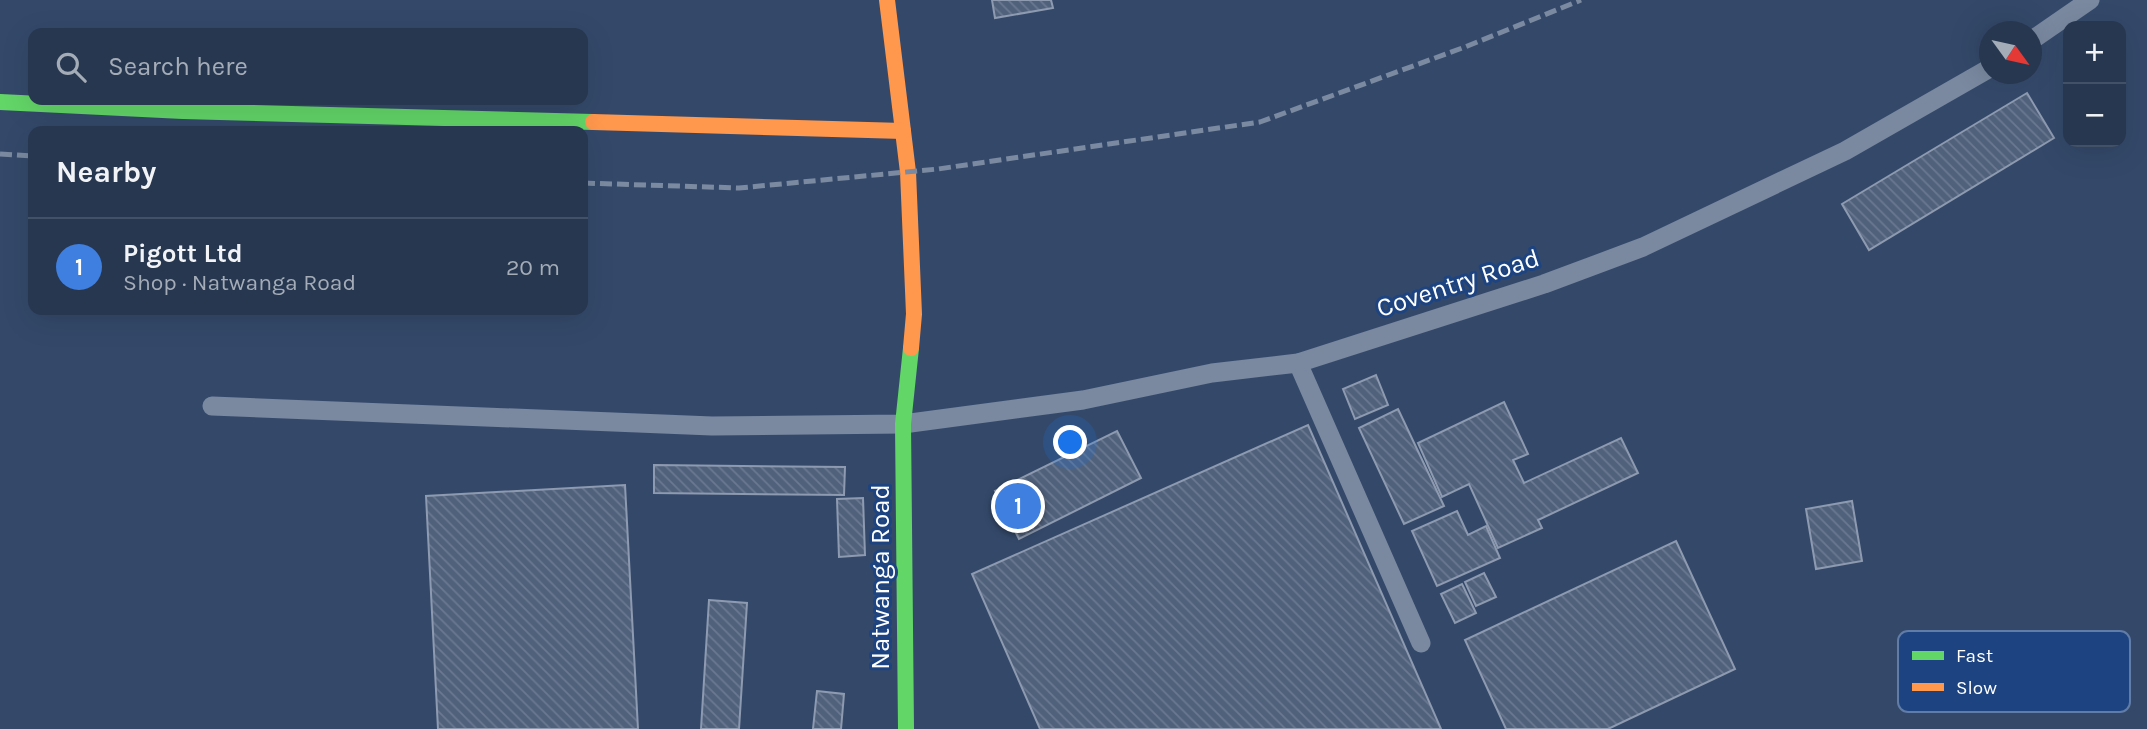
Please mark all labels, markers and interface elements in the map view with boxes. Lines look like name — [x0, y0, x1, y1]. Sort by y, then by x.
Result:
north arrow — [1979, 21, 2042, 84]
map controls — [2063, 21, 2126, 147]
button: + — [2063, 21, 2126, 84]
search box — [28, 28, 588, 105]
icon: search — [52, 48, 90, 86]
text: Search here — [108, 51, 248, 82]
button: − — [2063, 84, 2126, 147]
text: Nearby — [56, 154, 156, 190]
text: Pigott Ltd — [123, 238, 243, 269]
street label: Coventry Road — [1373, 242, 1543, 324]
text: 1 — [75, 254, 83, 281]
text: 20 m — [506, 254, 560, 281]
text: Shop · Natwanga Road — [123, 269, 356, 296]
your location — [1053, 425, 1087, 459]
pin: 1 — [995, 480, 1041, 532]
street label: Natwanga Road — [865, 484, 896, 670]
legend — [1898, 631, 2130, 712]
text: Fast — [1956, 645, 1993, 667]
text: Slow — [1956, 677, 1997, 699]

